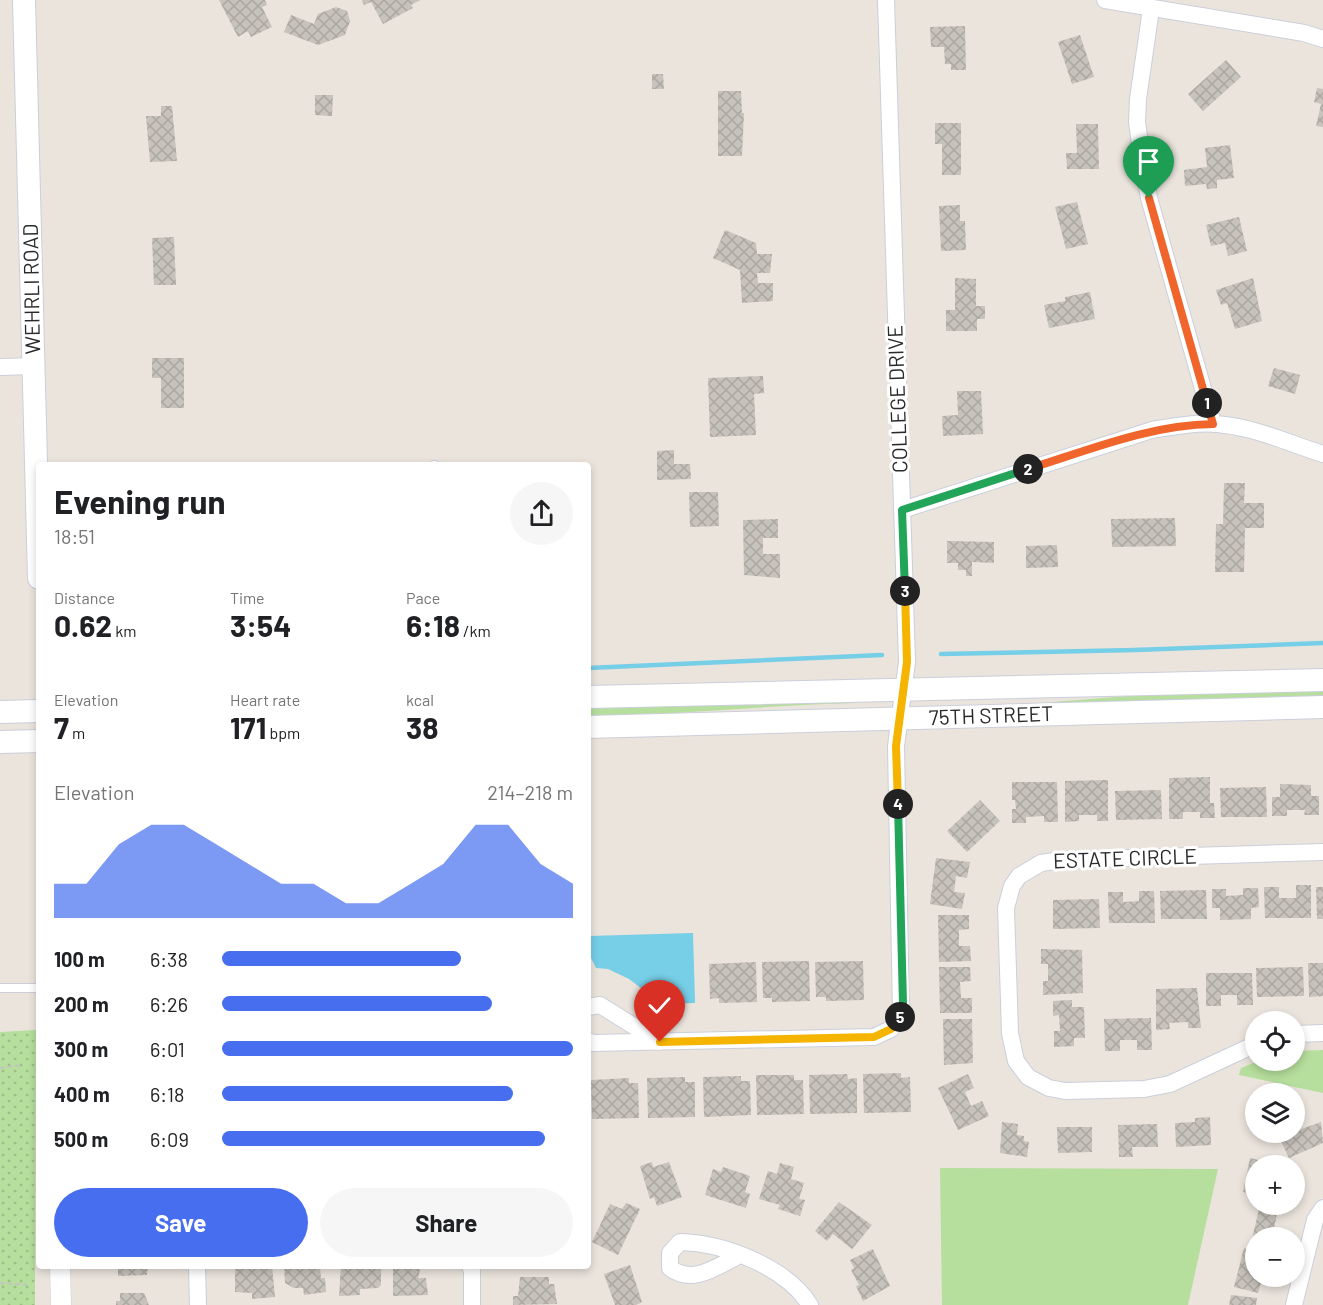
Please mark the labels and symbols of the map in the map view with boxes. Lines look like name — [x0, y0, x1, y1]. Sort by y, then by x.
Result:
pin — [1123, 136, 1174, 198]
street label: WEHRLI ROAD — [17, 224, 44, 355]
street label: COLLEGE DRIVE — [881, 325, 912, 474]
pin: 1 — [1192, 388, 1222, 418]
pin: 2 — [1013, 454, 1043, 484]
pin: 3 — [890, 576, 920, 606]
street label: 75TH STREET — [928, 700, 1054, 729]
pin: 4 — [883, 789, 913, 819]
street label: ESTATE CIRCLE — [1053, 842, 1197, 873]
pin — [634, 980, 685, 1042]
pin: 5 — [885, 1002, 915, 1032]

